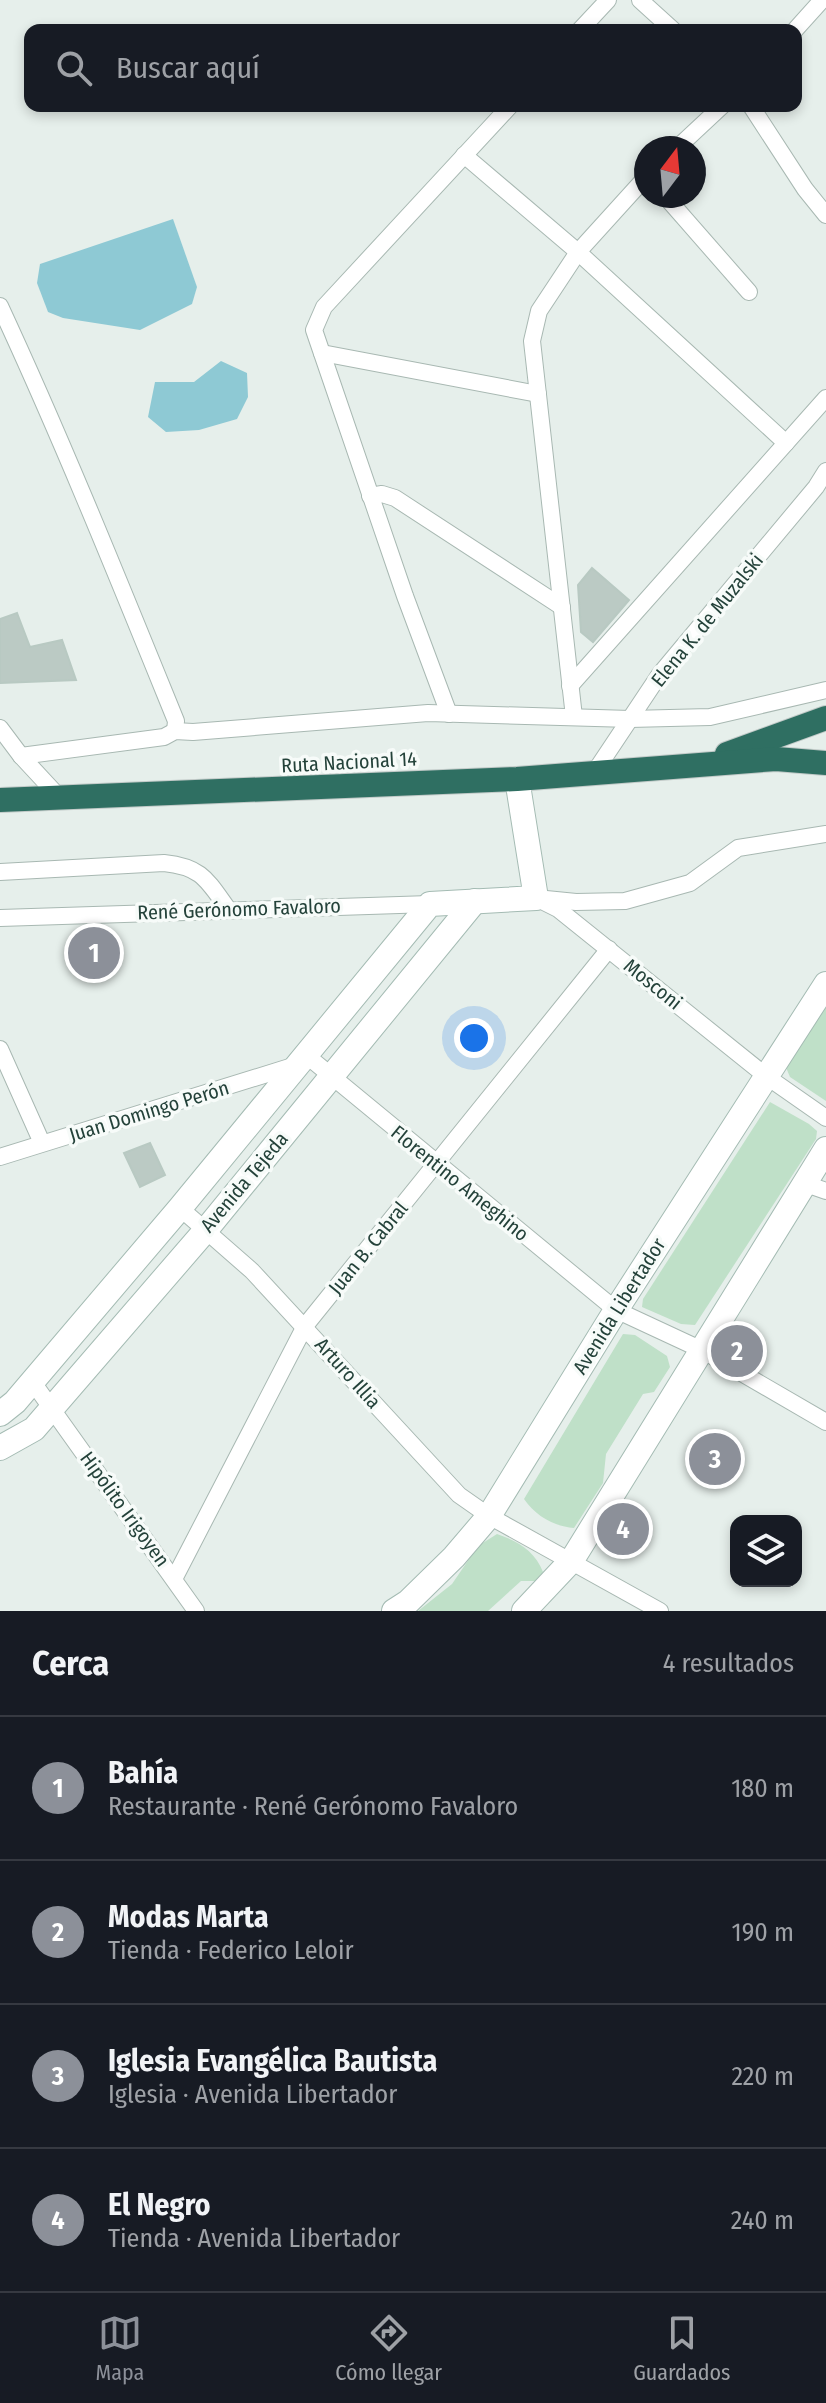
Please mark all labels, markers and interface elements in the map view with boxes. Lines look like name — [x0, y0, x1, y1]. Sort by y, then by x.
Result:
search box — [24, 24, 802, 112]
icon: search — [52, 46, 96, 90]
text: Buscar aquí — [116, 50, 260, 86]
north arrow — [634, 136, 706, 208]
street label: Elena K. de Muzalski — [646, 549, 768, 691]
street label: Ruta Nacional 14 — [281, 746, 418, 778]
street label: René Gerónomo Favaloro — [137, 893, 341, 925]
pin: 1 — [68, 923, 120, 983]
street label: Mosconi — [619, 953, 687, 1015]
your location — [454, 1018, 494, 1058]
street label: Juan Domingo Perón — [66, 1075, 232, 1147]
street label: Florentino Ameghino — [386, 1120, 534, 1246]
street label: Avenida Tejeda — [195, 1127, 293, 1237]
street label: Juan B. Cabral — [323, 1197, 413, 1299]
street label: Avenida Libertador — [568, 1234, 670, 1378]
pin: 2 — [711, 1321, 763, 1381]
street label: Arturo Illia — [310, 1333, 386, 1413]
pin: 3 — [689, 1429, 741, 1489]
street label: Hipólito Irigoyen — [75, 1447, 175, 1571]
pin: 4 — [597, 1499, 649, 1559]
map controls — [730, 1515, 802, 1587]
button: layers — [730, 1515, 802, 1587]
text: Cerca — [32, 1643, 109, 1684]
text: 4 resultados — [663, 1648, 794, 1679]
text: Bahía — [108, 1755, 178, 1791]
text: 1 — [53, 1773, 64, 1804]
text: 180 m — [731, 1773, 794, 1804]
text: Restaurante · René Gerónomo Favaloro — [108, 1791, 518, 1822]
text: Modas Marta — [108, 1899, 269, 1935]
text: 2 — [52, 1917, 64, 1948]
text: 190 m — [732, 1917, 794, 1948]
text: Tienda · Federico Leloir — [108, 1935, 354, 1966]
text: Iglesia Evangélica Bautista — [108, 2043, 437, 2079]
text: 3 — [52, 2061, 64, 2092]
text: 220 m — [731, 2061, 794, 2092]
text: Iglesia · Avenida Libertador — [108, 2079, 397, 2110]
text: El Negro — [108, 2187, 211, 2223]
text: 4 — [51, 2205, 65, 2236]
text: 240 m — [731, 2205, 794, 2236]
text: Tienda · Avenida Libertador — [108, 2223, 400, 2254]
tab: Mapa — [96, 2311, 144, 2386]
tab: Cómo llegar — [335, 2311, 442, 2386]
tab: Guardados — [633, 2311, 730, 2386]

